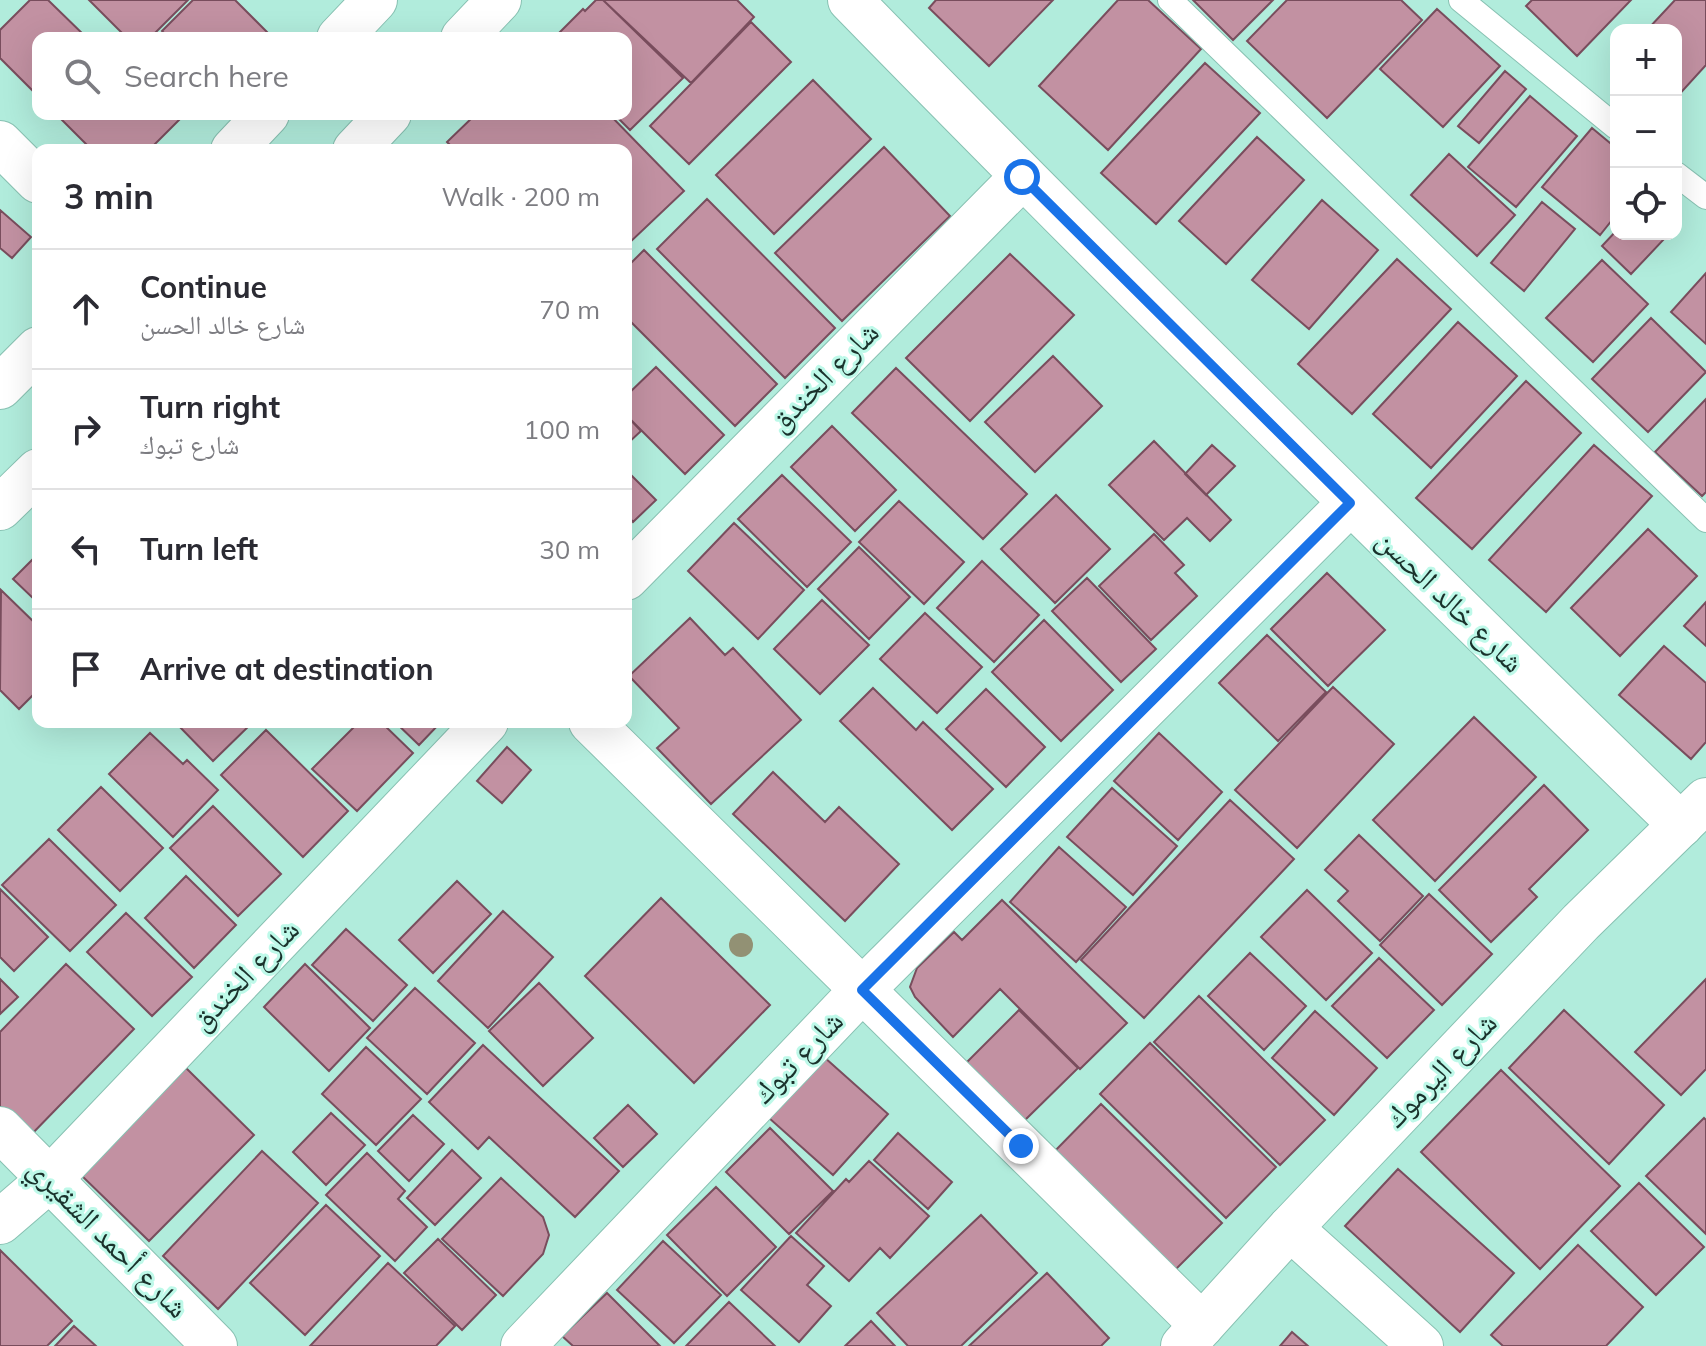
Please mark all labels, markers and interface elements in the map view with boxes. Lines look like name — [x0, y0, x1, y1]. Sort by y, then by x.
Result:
map controls — [1610, 24, 1682, 240]
button: + — [1610, 24, 1682, 96]
search box — [32, 32, 632, 120]
icon: search — [60, 54, 104, 98]
text: Search here — [124, 57, 289, 95]
button: − — [1610, 96, 1682, 168]
route start — [1004, 159, 1040, 195]
button: locate — [1610, 168, 1682, 240]
text: 3 min — [64, 175, 154, 218]
text: Walk · 200 m — [441, 180, 600, 213]
text: Continue — [140, 268, 267, 306]
icon: ahead — [64, 287, 108, 331]
text: 70 m — [539, 293, 600, 326]
text: شارع خالد الحسن — [140, 308, 305, 341]
street label: شارع الخندق — [760, 313, 887, 440]
text: Turn right — [140, 388, 280, 426]
icon: right — [64, 407, 108, 451]
text: 100 m — [524, 413, 600, 446]
text: شارع تبوك — [140, 428, 239, 461]
street label: شارع خالد الحسن — [1368, 520, 1533, 681]
icon: left — [64, 527, 108, 571]
text: Turn left — [140, 530, 258, 568]
text: 30 m — [539, 533, 600, 566]
icon: arrive — [64, 647, 108, 691]
text: Arrive at destination — [140, 650, 434, 688]
street label: شارع الخندق — [182, 910, 308, 1039]
street label: شارع تبوك — [744, 1002, 852, 1111]
street label: شارع اليرموك — [1376, 1004, 1505, 1136]
route end — [1003, 1128, 1039, 1164]
street label: شارع أحمد الشقيري — [16, 1149, 197, 1330]

